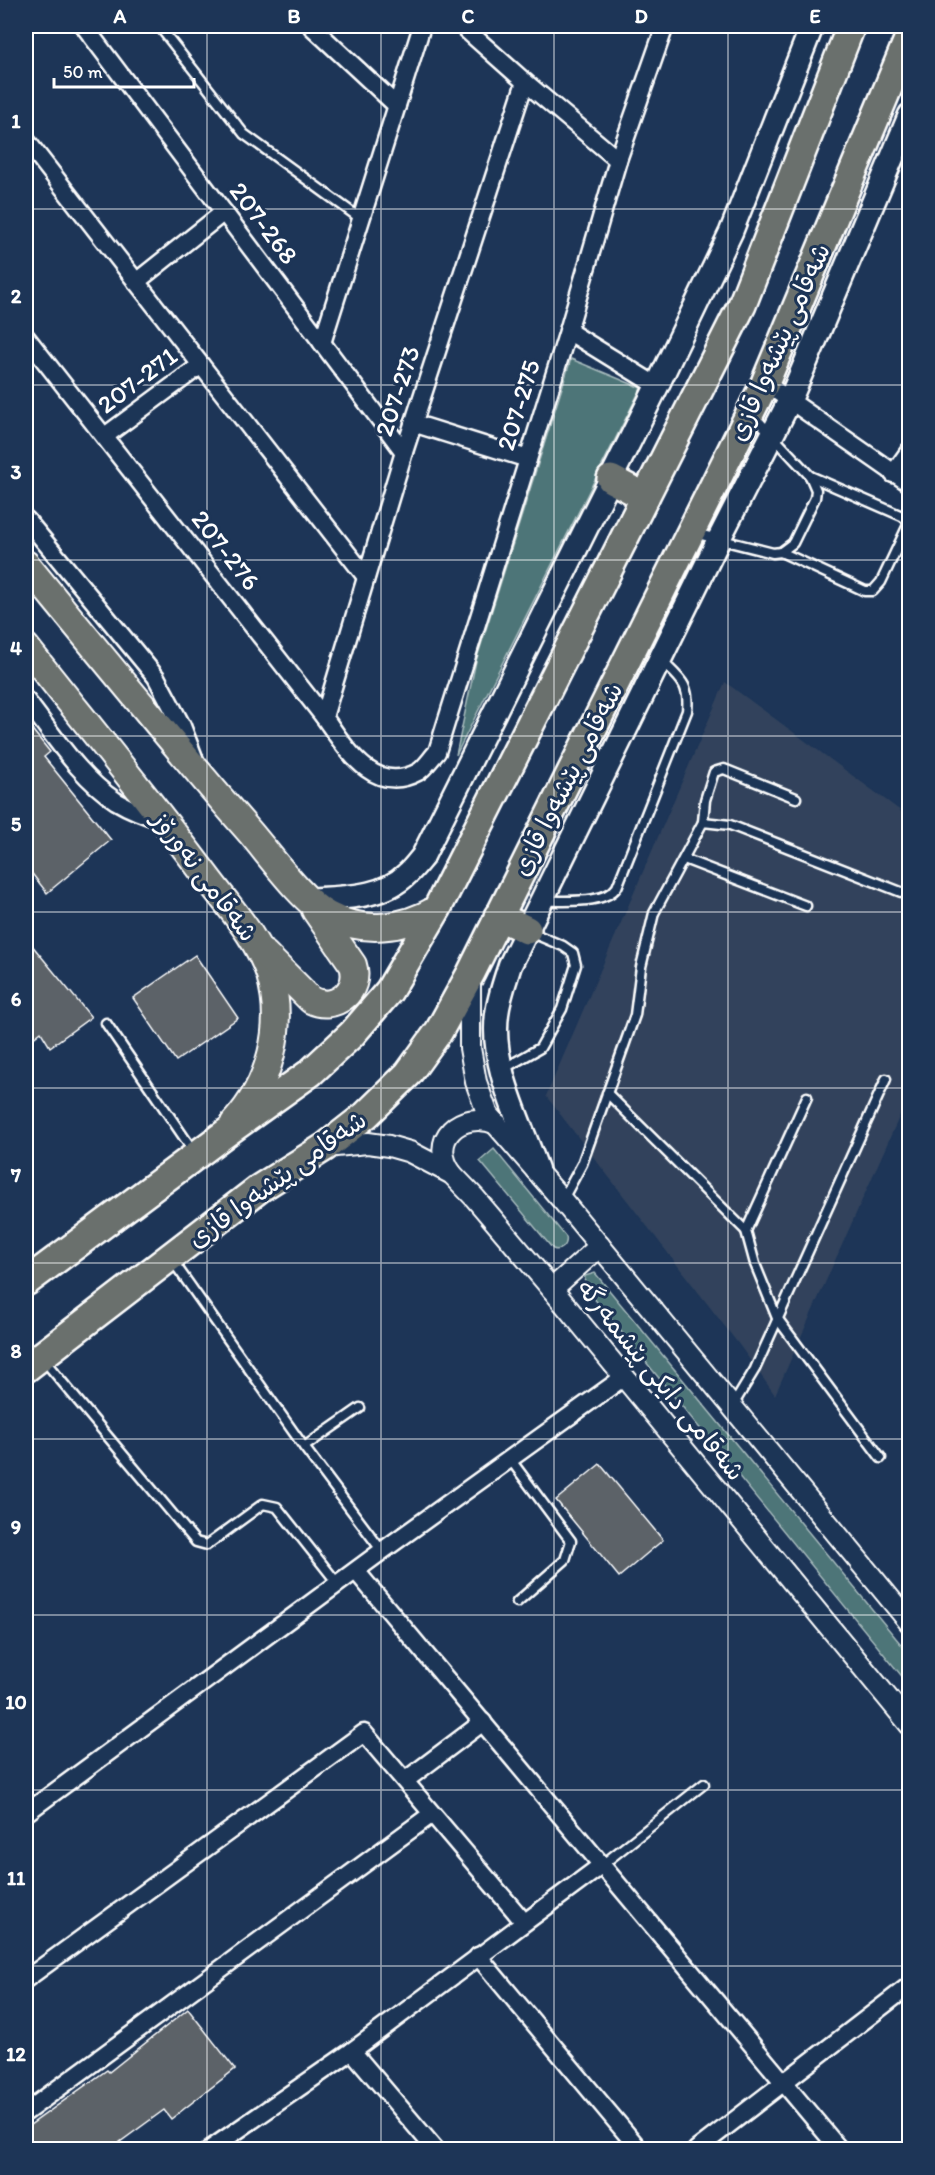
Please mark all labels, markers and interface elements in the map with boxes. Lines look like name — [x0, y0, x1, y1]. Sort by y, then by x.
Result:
text: A — [113, 4, 127, 28]
text: B — [288, 4, 301, 28]
text: C — [462, 4, 475, 28]
text: D — [634, 4, 648, 28]
text: E — [809, 4, 821, 28]
scale bar — [54, 51, 194, 89]
text: 50 m — [63, 61, 103, 83]
text: 1 — [11, 109, 21, 133]
street label: 207-268 — [223, 176, 305, 270]
street label: شەقامی پێشەوا قازی — [721, 238, 838, 446]
text: 2 — [11, 284, 22, 308]
street label: 207-271 — [91, 340, 183, 420]
street label: 207-273 — [367, 341, 427, 441]
street label: 207-275 — [489, 356, 547, 454]
text: 3 — [11, 460, 22, 484]
street label: 207-276 — [185, 503, 267, 597]
text: 4 — [10, 636, 22, 660]
street label: شەقامی پێشەوا قازی — [504, 677, 631, 882]
street label: شەقامی نەورۆز — [143, 803, 265, 948]
text: 5 — [11, 812, 22, 836]
text: 6 — [11, 987, 22, 1011]
street label: شەقامی پێشەوا قازی — [181, 1103, 373, 1255]
text: 7 — [10, 1163, 21, 1187]
street label: شەقامی دایکی پێشمەرگە — [569, 1273, 752, 1488]
text: 8 — [11, 1339, 22, 1363]
text: 9 — [11, 1515, 21, 1539]
text: 10 — [5, 1690, 27, 1714]
text: 11 — [7, 1866, 26, 1890]
text: 12 — [6, 2042, 26, 2066]

